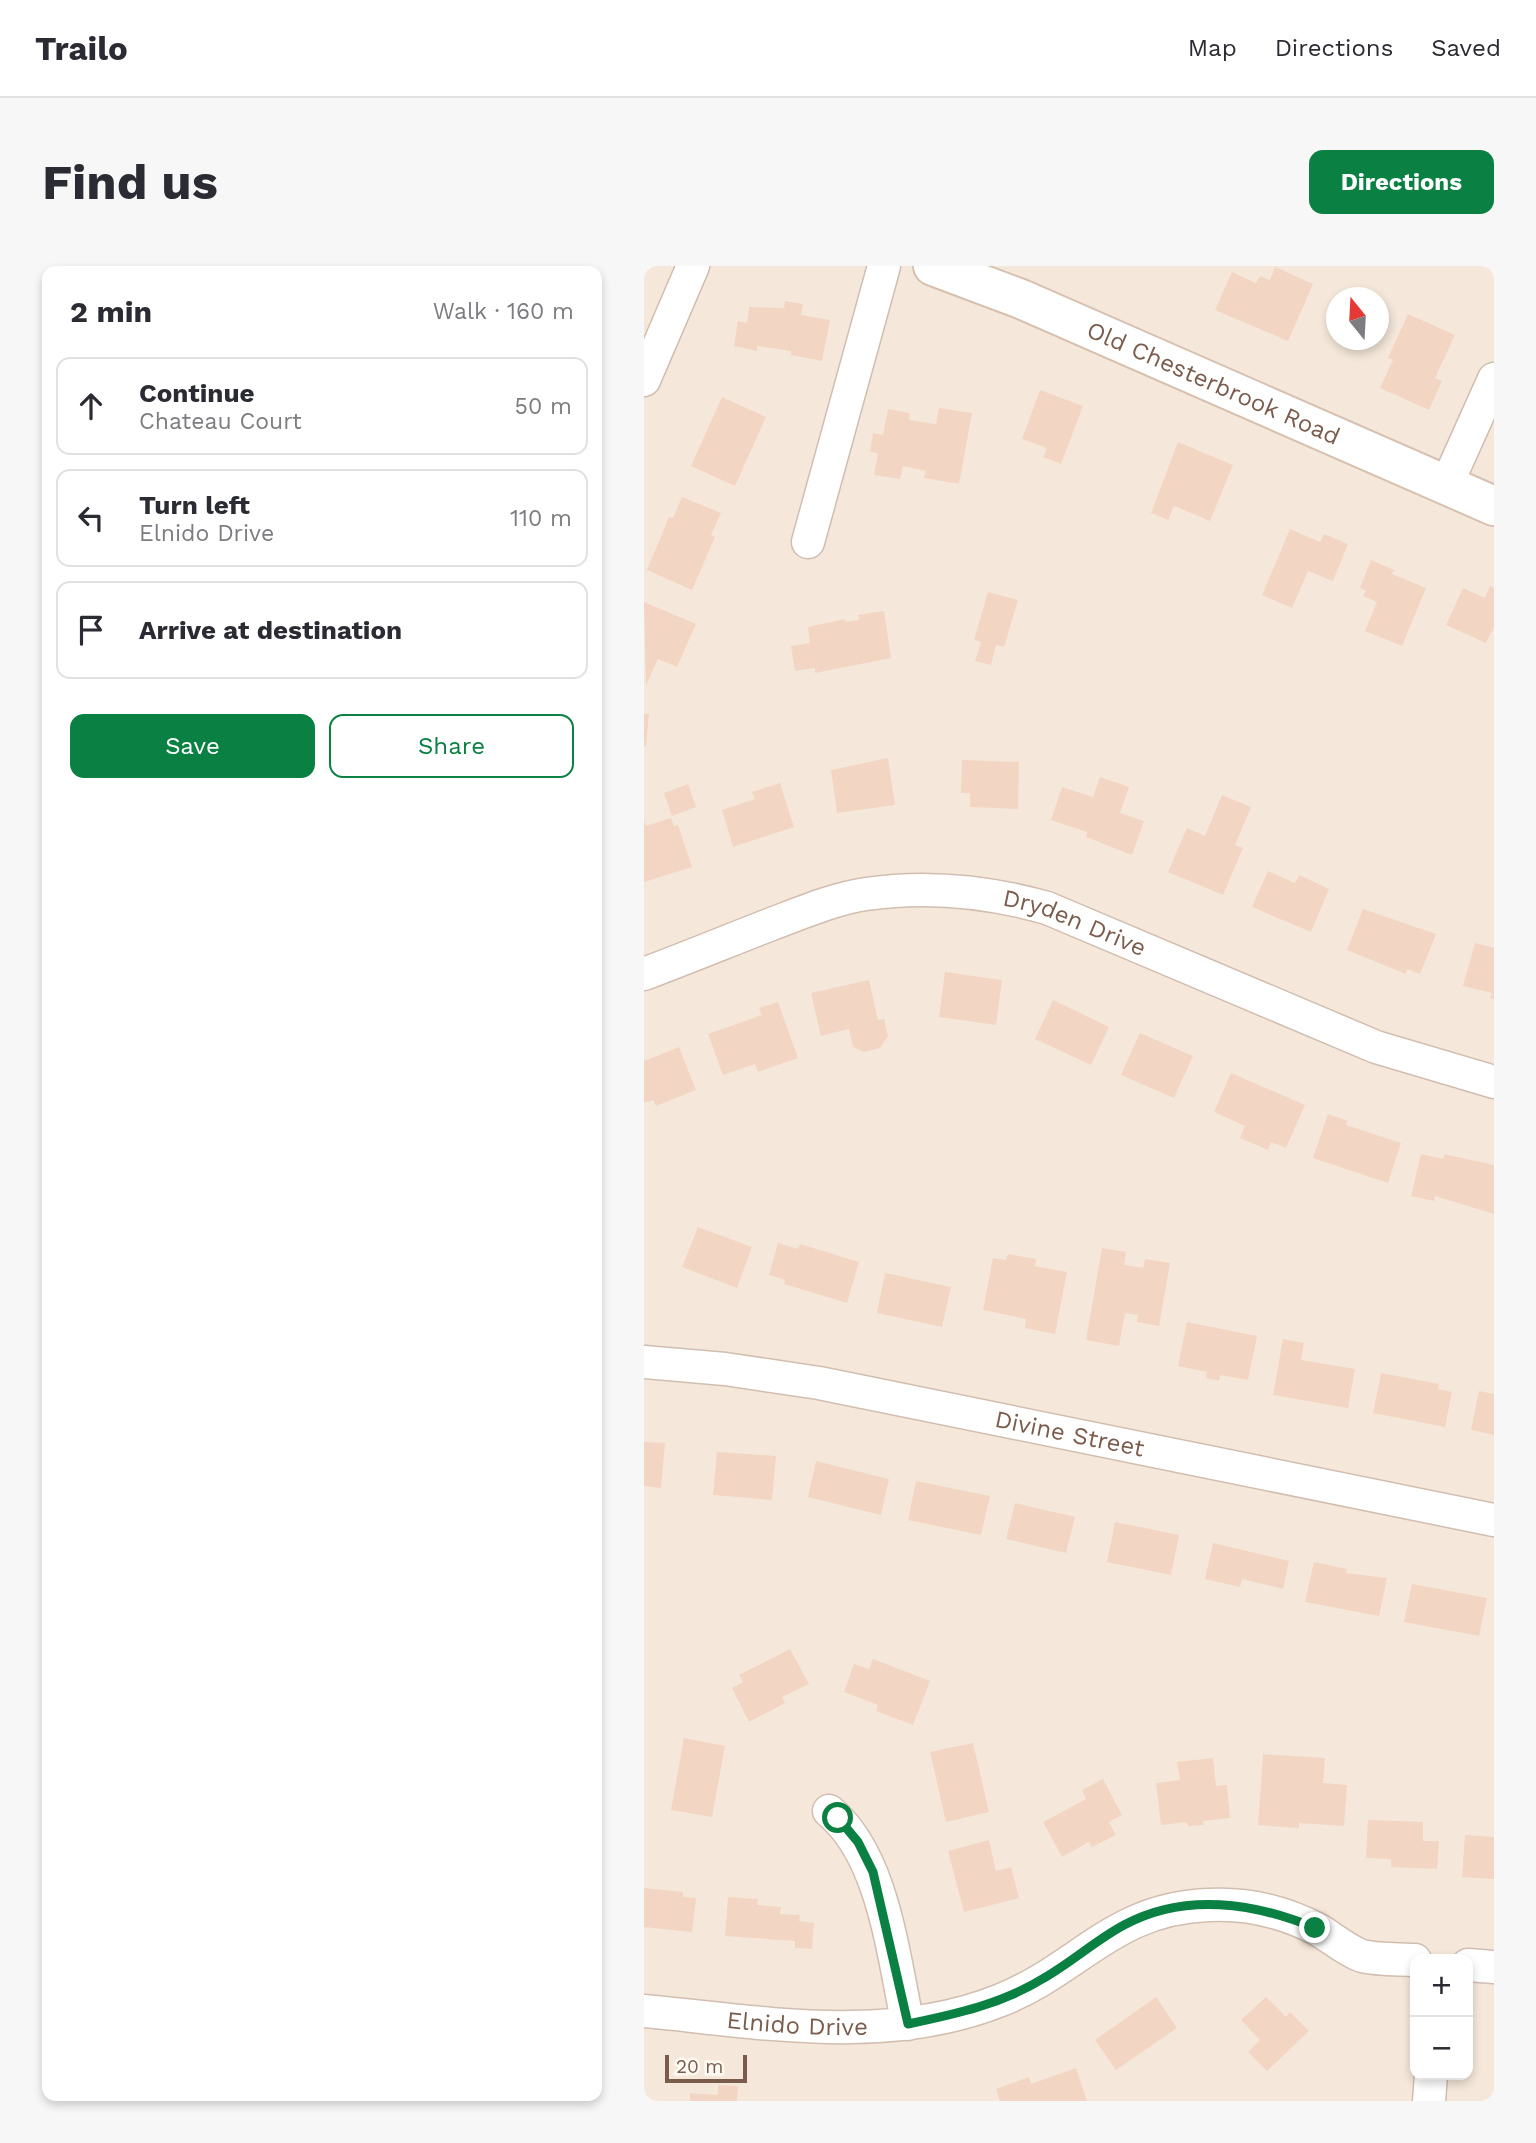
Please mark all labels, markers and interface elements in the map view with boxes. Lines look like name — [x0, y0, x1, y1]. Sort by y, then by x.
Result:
text: Trailo — [35, 29, 128, 68]
text: Map — [1188, 34, 1237, 62]
text: Directions — [1275, 34, 1393, 62]
text: Saved — [1431, 34, 1501, 62]
button: Directions — [1309, 150, 1494, 214]
text: Find us — [42, 153, 218, 211]
north arrow — [1326, 287, 1389, 350]
text: 2 min — [70, 294, 152, 329]
text: Walk · 160 m — [433, 298, 574, 325]
street label: Old Chesterbrook Road — [1083, 316, 1344, 451]
text: Continue — [139, 378, 255, 408]
icon: ahead — [72, 387, 110, 425]
text: 50 m — [515, 393, 572, 420]
text: Chateau Court — [139, 408, 302, 435]
text: Turn left — [139, 490, 250, 520]
icon: left — [72, 499, 110, 537]
text: 110 m — [510, 505, 572, 532]
text: Elnido Drive — [139, 520, 274, 547]
icon: arrive — [72, 611, 110, 649]
text: Arrive at destination — [139, 615, 402, 645]
button: Save — [70, 714, 315, 778]
button: Share — [329, 714, 574, 778]
street label: Dryden Drive — [1001, 884, 1150, 962]
street label: Divine Street — [992, 1405, 1147, 1463]
route start — [822, 1802, 853, 1833]
route end — [1299, 1912, 1330, 1943]
map controls — [1410, 1954, 1473, 2080]
button: + — [1410, 1954, 1473, 2017]
street label: Elnido Drive — [725, 2006, 868, 2041]
button: − — [1410, 2017, 1473, 2080]
scale bar — [665, 2052, 747, 2084]
text: 20 m — [676, 2055, 723, 2078]

